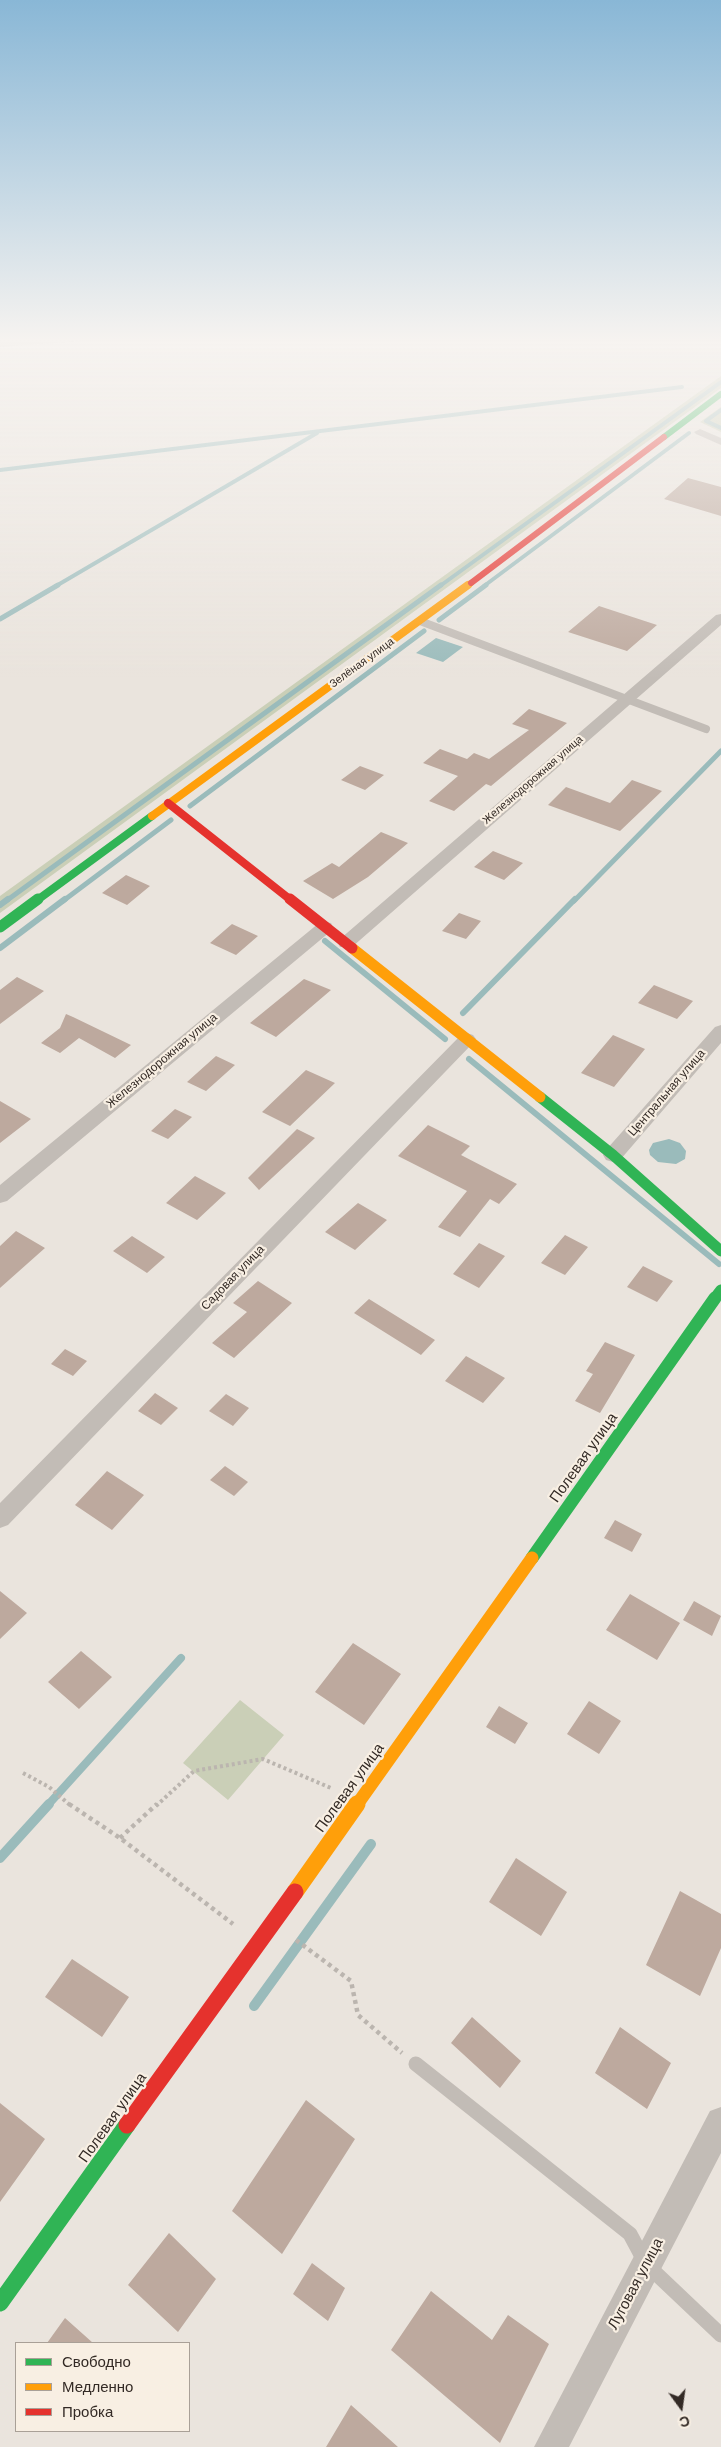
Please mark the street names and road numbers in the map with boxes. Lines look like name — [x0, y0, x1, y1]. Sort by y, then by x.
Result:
street label: Зелёная улица — [327, 635, 397, 691]
street label: Железнодорожная улица — [480, 733, 586, 827]
street label: Железнодорожная улица — [104, 1010, 220, 1112]
street label: Центральная улица — [625, 1047, 709, 1139]
street label: Садовая улица — [198, 1242, 268, 1314]
street label: Полевая улица — [546, 1410, 622, 1506]
street label: Полевая улица — [312, 1740, 388, 1836]
street label: Полевая улица — [75, 2070, 151, 2166]
street label: Луговая улица — [604, 2235, 668, 2333]

